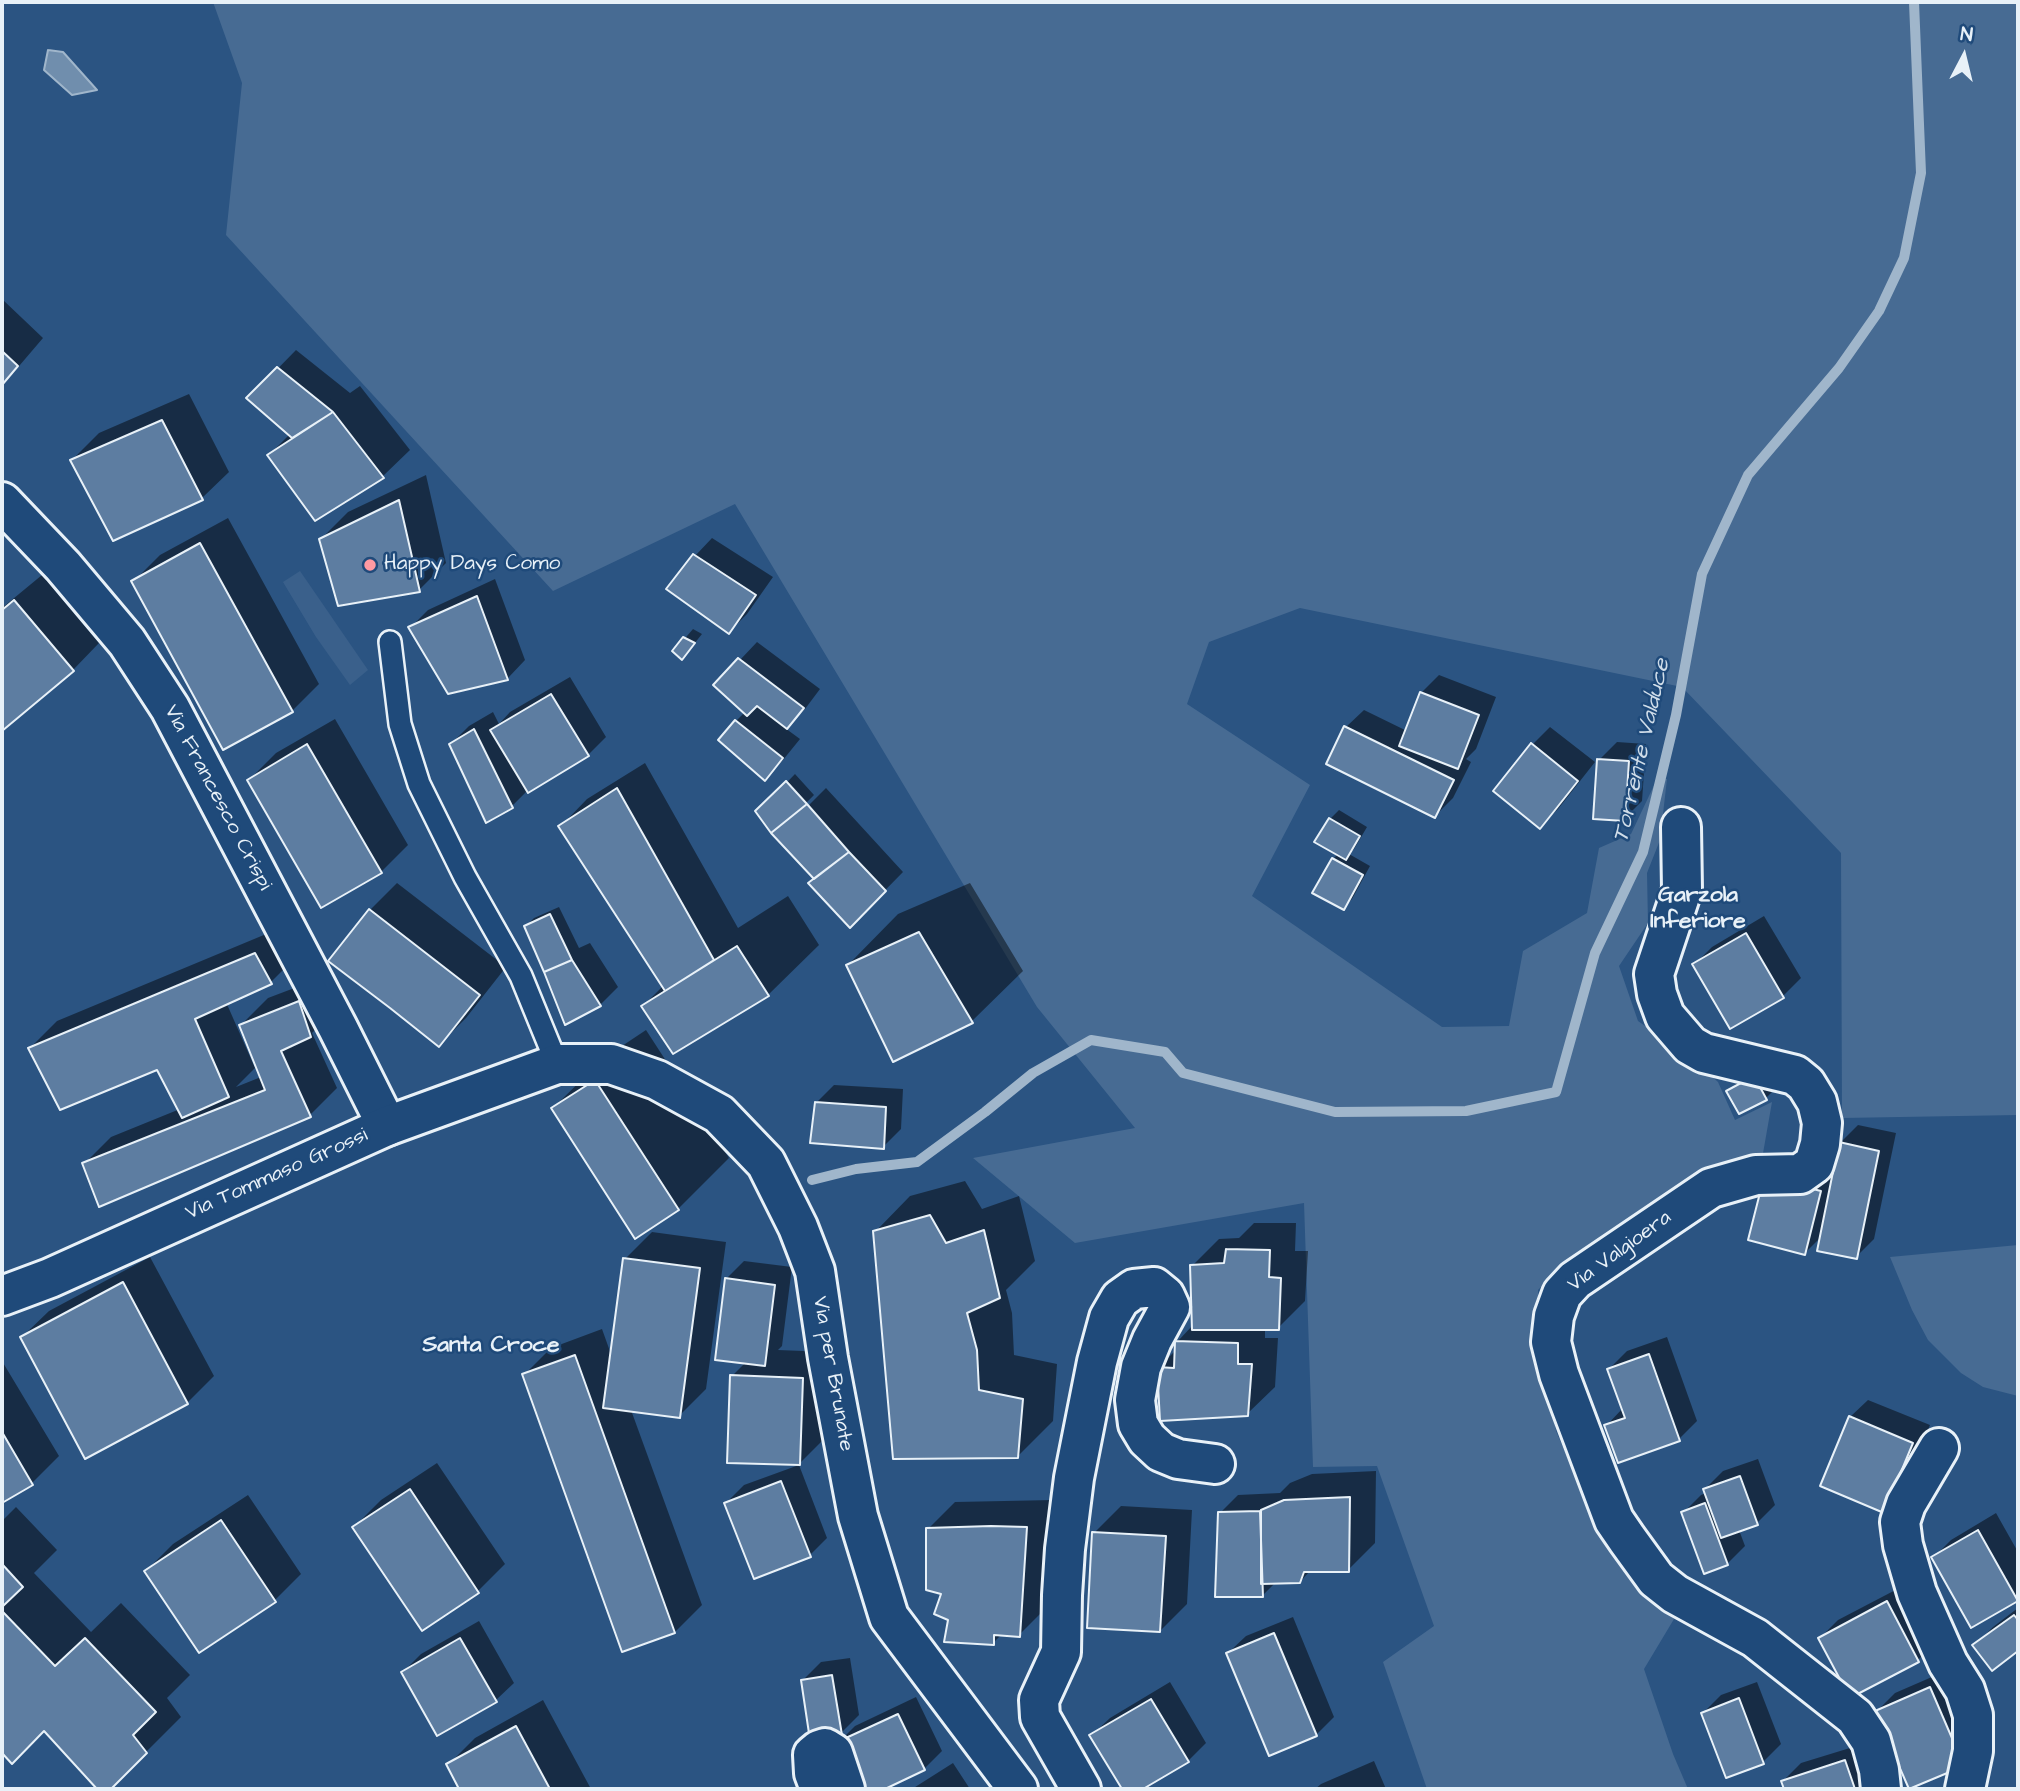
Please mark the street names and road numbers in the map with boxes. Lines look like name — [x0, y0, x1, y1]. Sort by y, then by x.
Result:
street label: Via Francesco Crispi — [157, 701, 277, 895]
street label: Via Tommaso Grossi — [182, 1123, 372, 1227]
street label: Via Valgioera — [1563, 1206, 1677, 1298]
street label: Via per Brunate — [806, 1295, 858, 1453]

